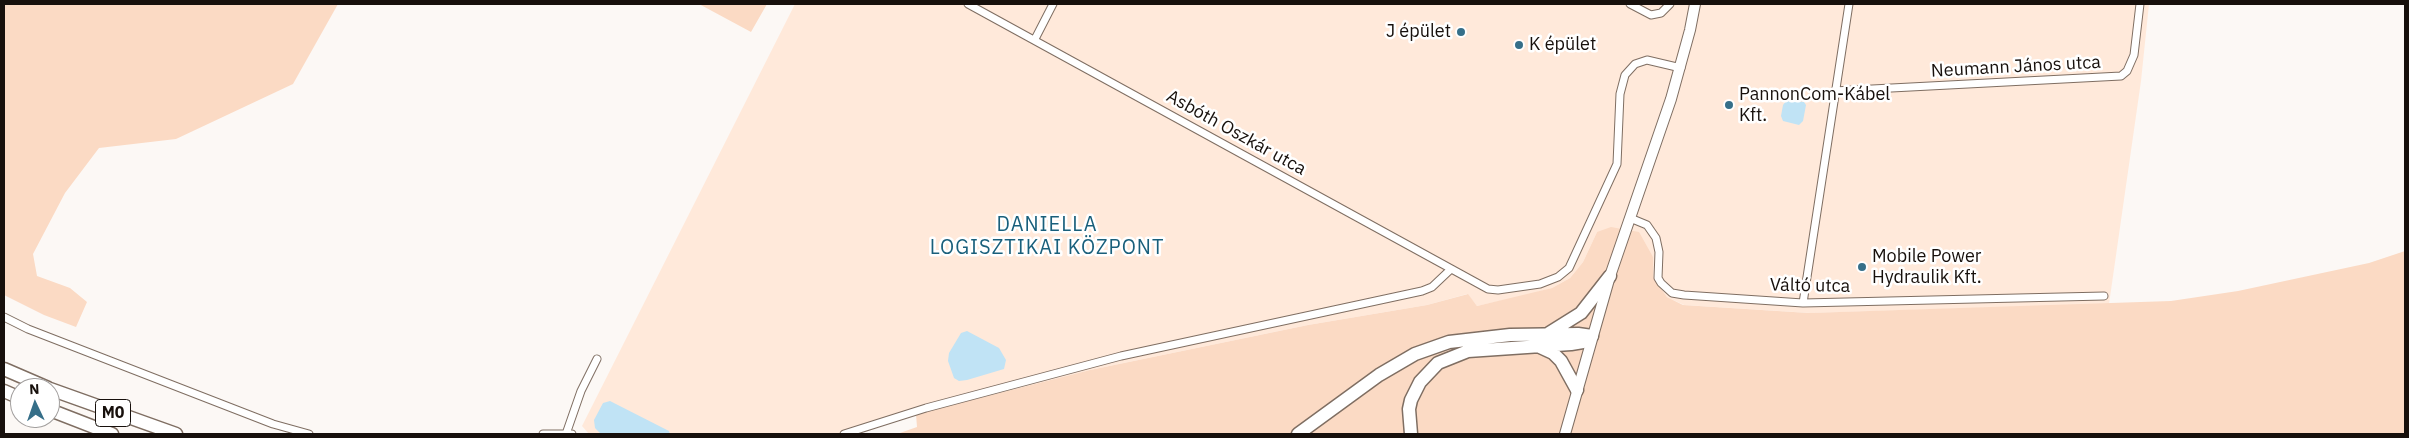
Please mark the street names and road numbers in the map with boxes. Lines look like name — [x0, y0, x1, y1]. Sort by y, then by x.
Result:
street label: Neumann János utca — [1931, 52, 2101, 82]
street label: Asbóth Oszkár utca — [1162, 86, 1310, 180]
street label: Váltó utca — [1770, 274, 1850, 298]
road number: M0 — [96, 399, 130, 426]

